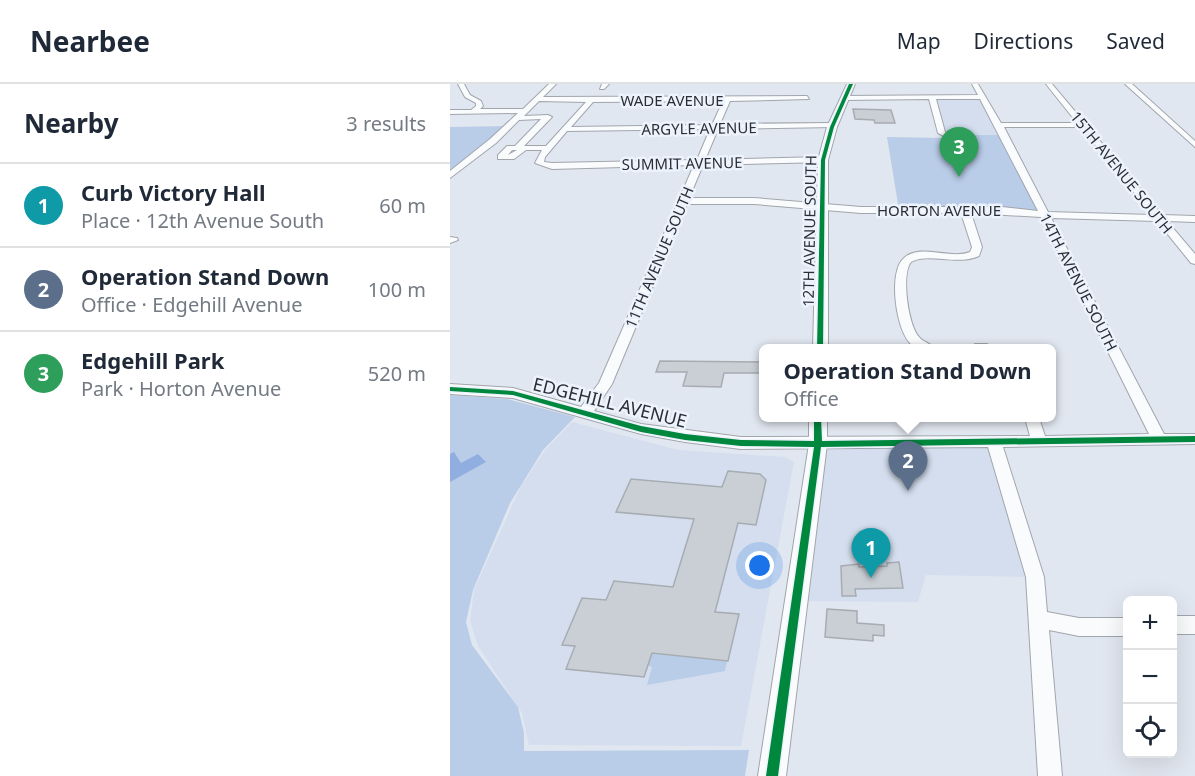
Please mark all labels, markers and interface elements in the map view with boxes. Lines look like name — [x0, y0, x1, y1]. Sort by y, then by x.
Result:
text: Nearbee — [30, 22, 150, 60]
text: Map — [897, 27, 941, 55]
text: Directions — [974, 27, 1073, 55]
text: Saved — [1106, 27, 1165, 55]
street label: WADE AVENUE — [620, 90, 724, 110]
text: Nearby — [24, 105, 119, 141]
street label: 15TH AVENUE SOUTH — [1066, 107, 1178, 237]
text: 3 results — [346, 110, 426, 137]
street label: ARGYLE AVENUE — [641, 117, 757, 139]
pin: 3 — [940, 128, 978, 177]
street label: SUMMIT AVENUE — [621, 152, 743, 174]
street label: 12TH AVENUE SOUTH — [798, 155, 820, 307]
text: Curb Victory Hall — [81, 177, 266, 207]
street label: 11TH AVENUE SOUTH — [620, 183, 698, 331]
text: 1 — [38, 192, 49, 219]
text: 60 m — [379, 192, 426, 219]
street label: HORTON AVENUE — [877, 200, 1001, 220]
text: Place · 12th Avenue South — [81, 207, 324, 234]
street label: 14TH AVENUE SOUTH — [1036, 210, 1122, 354]
text: Operation Stand Down — [81, 261, 329, 291]
text: 2 — [38, 276, 49, 303]
text: 100 m — [368, 276, 426, 303]
text: Office · Edgehill Avenue — [81, 291, 302, 318]
popup — [759, 344, 1056, 422]
text: Edgehill Park — [81, 345, 224, 375]
text: Operation Stand Down — [783, 355, 1032, 385]
text: 3 — [38, 360, 49, 387]
text: 520 m — [368, 360, 426, 387]
street label: EDGEHILL AVENUE — [531, 371, 689, 433]
text: Park · Horton Avenue — [81, 375, 281, 402]
text: Office — [783, 385, 839, 412]
pin: 2 — [888, 442, 928, 491]
pin: 1 — [852, 528, 890, 578]
your location — [745, 551, 774, 580]
map controls — [1123, 596, 1177, 758]
button: + — [1123, 596, 1177, 650]
button: − — [1123, 650, 1177, 704]
button: locate — [1123, 704, 1177, 758]

